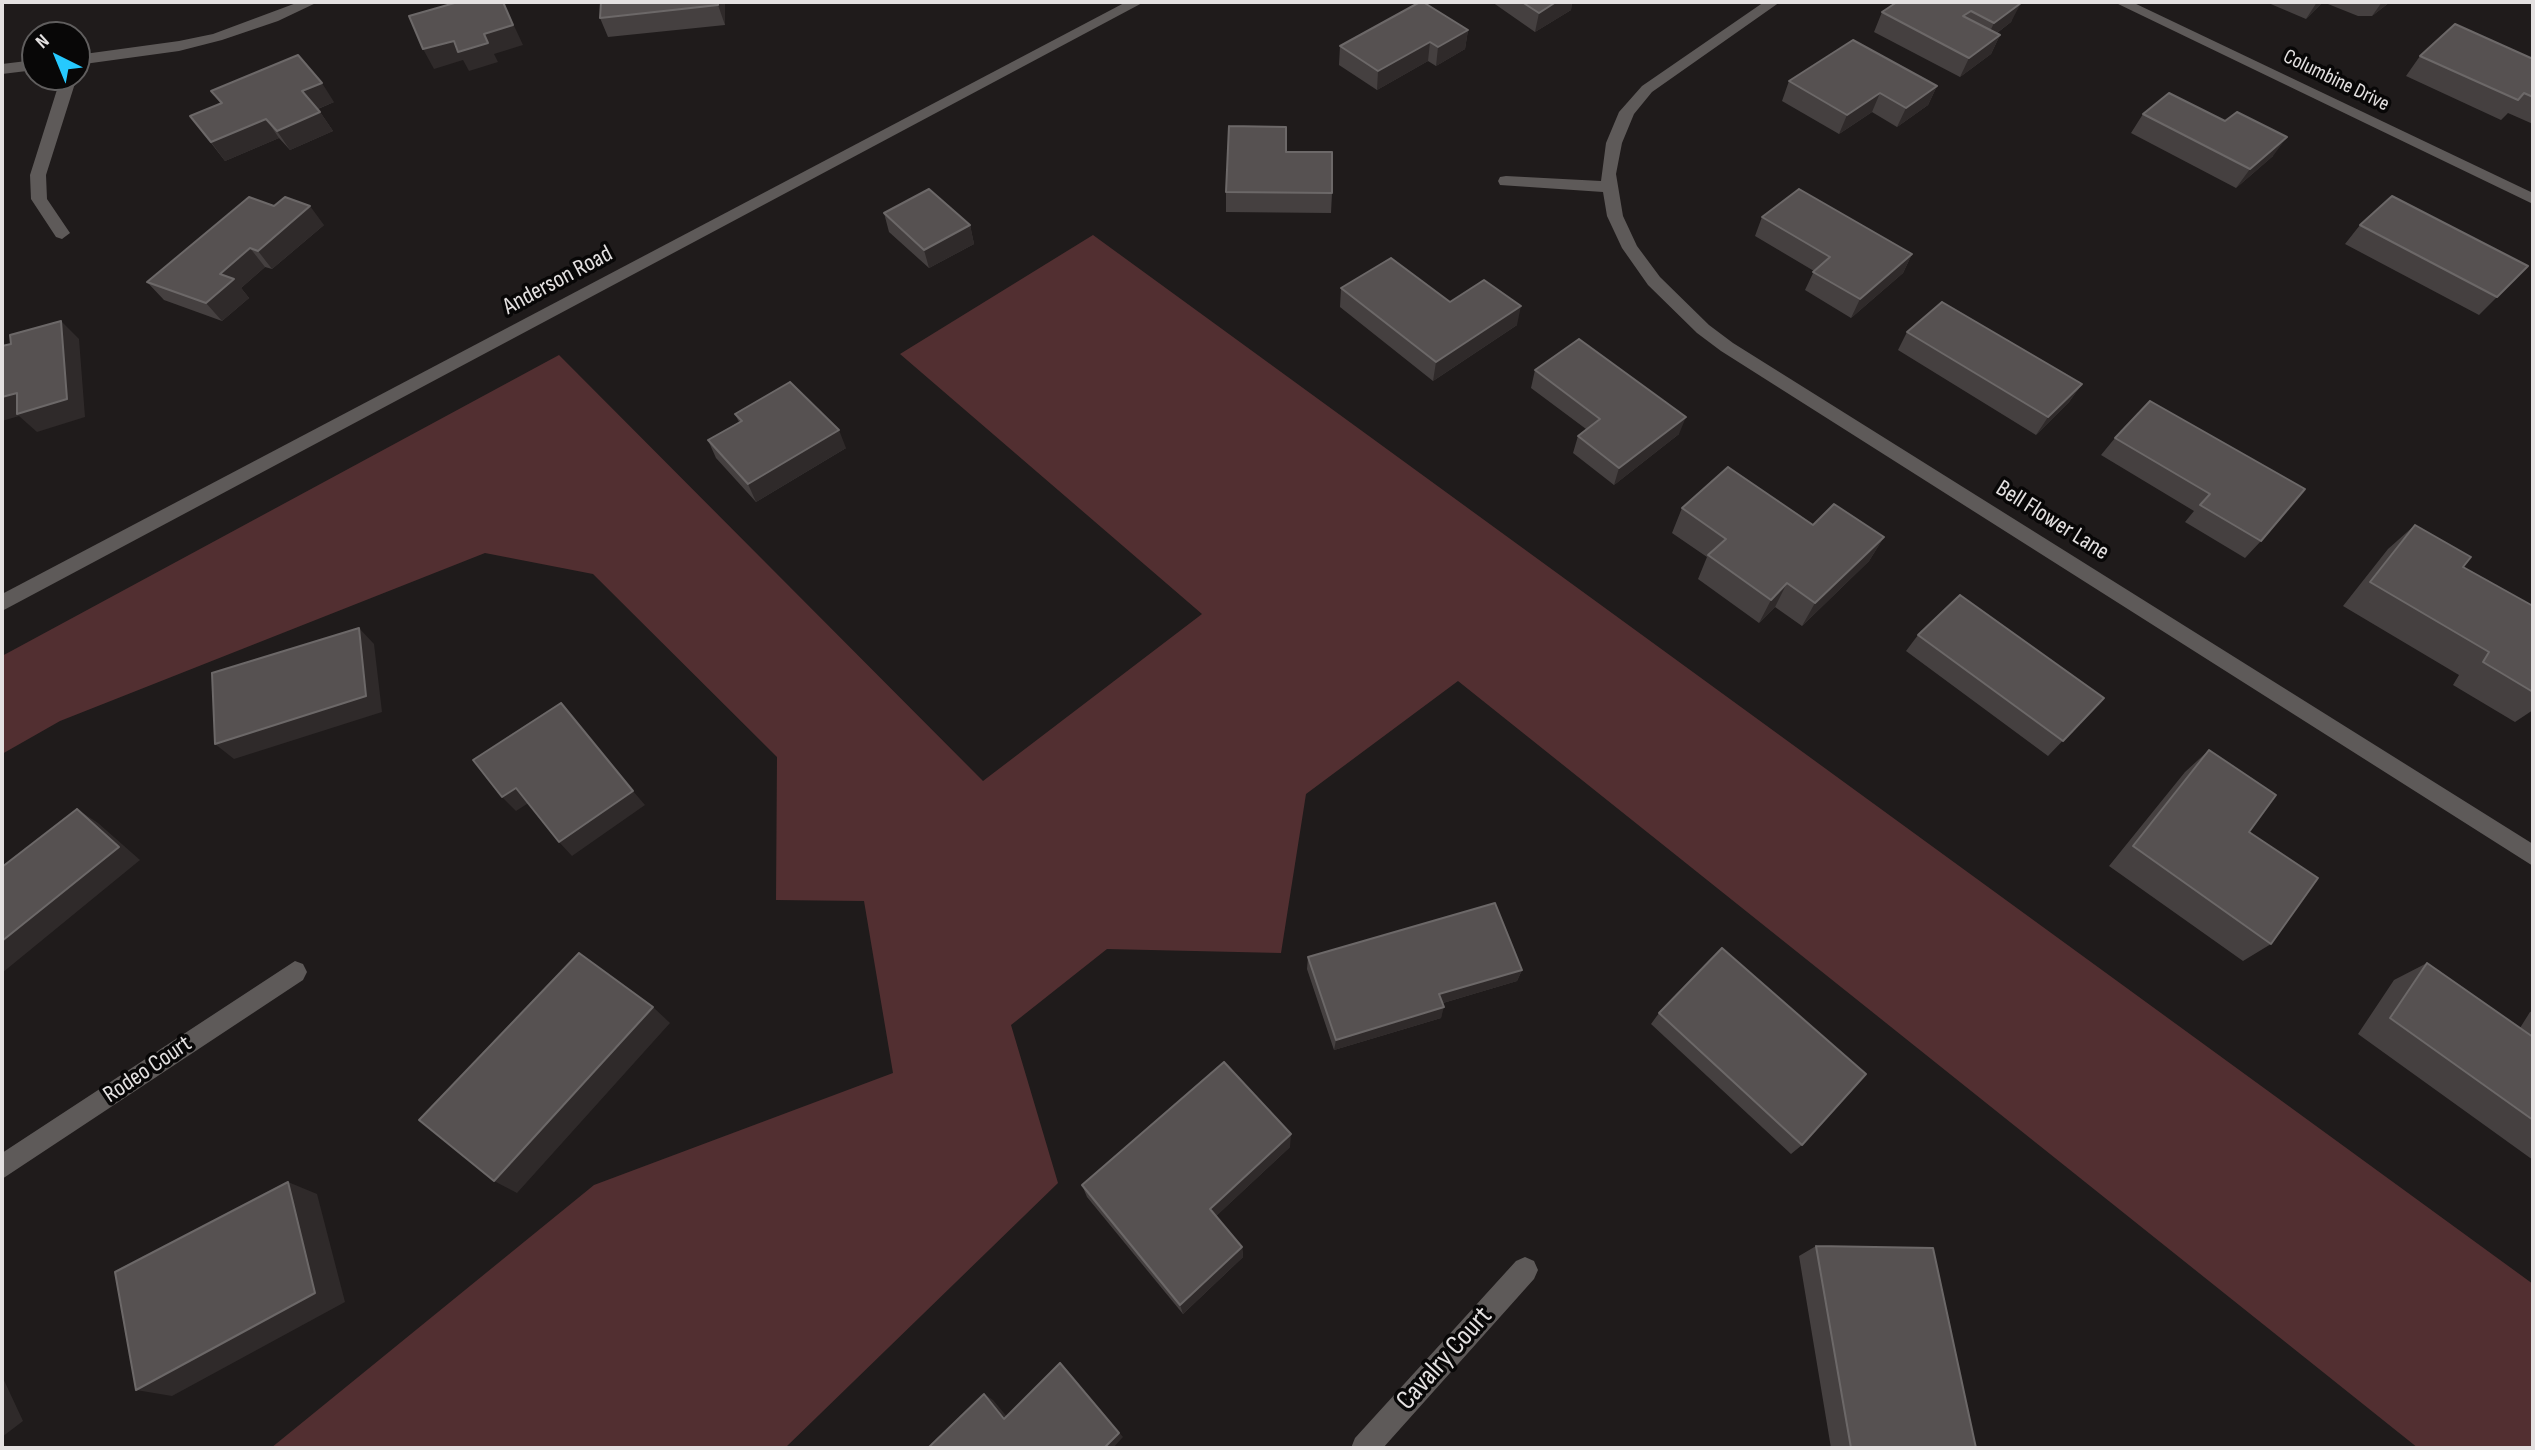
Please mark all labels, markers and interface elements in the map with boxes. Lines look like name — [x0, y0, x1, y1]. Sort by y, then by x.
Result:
north arrow — [21, 21, 91, 91]
text: N — [31, 30, 54, 54]
street label: Columbine Drive — [2279, 44, 2393, 118]
street label: Anderson Road — [498, 240, 618, 322]
street label: Bell Flower Lane — [1990, 475, 2114, 567]
street label: Rodeo Court — [98, 1030, 198, 1110]
street label: Cavalry Court — [1390, 1301, 1500, 1417]

